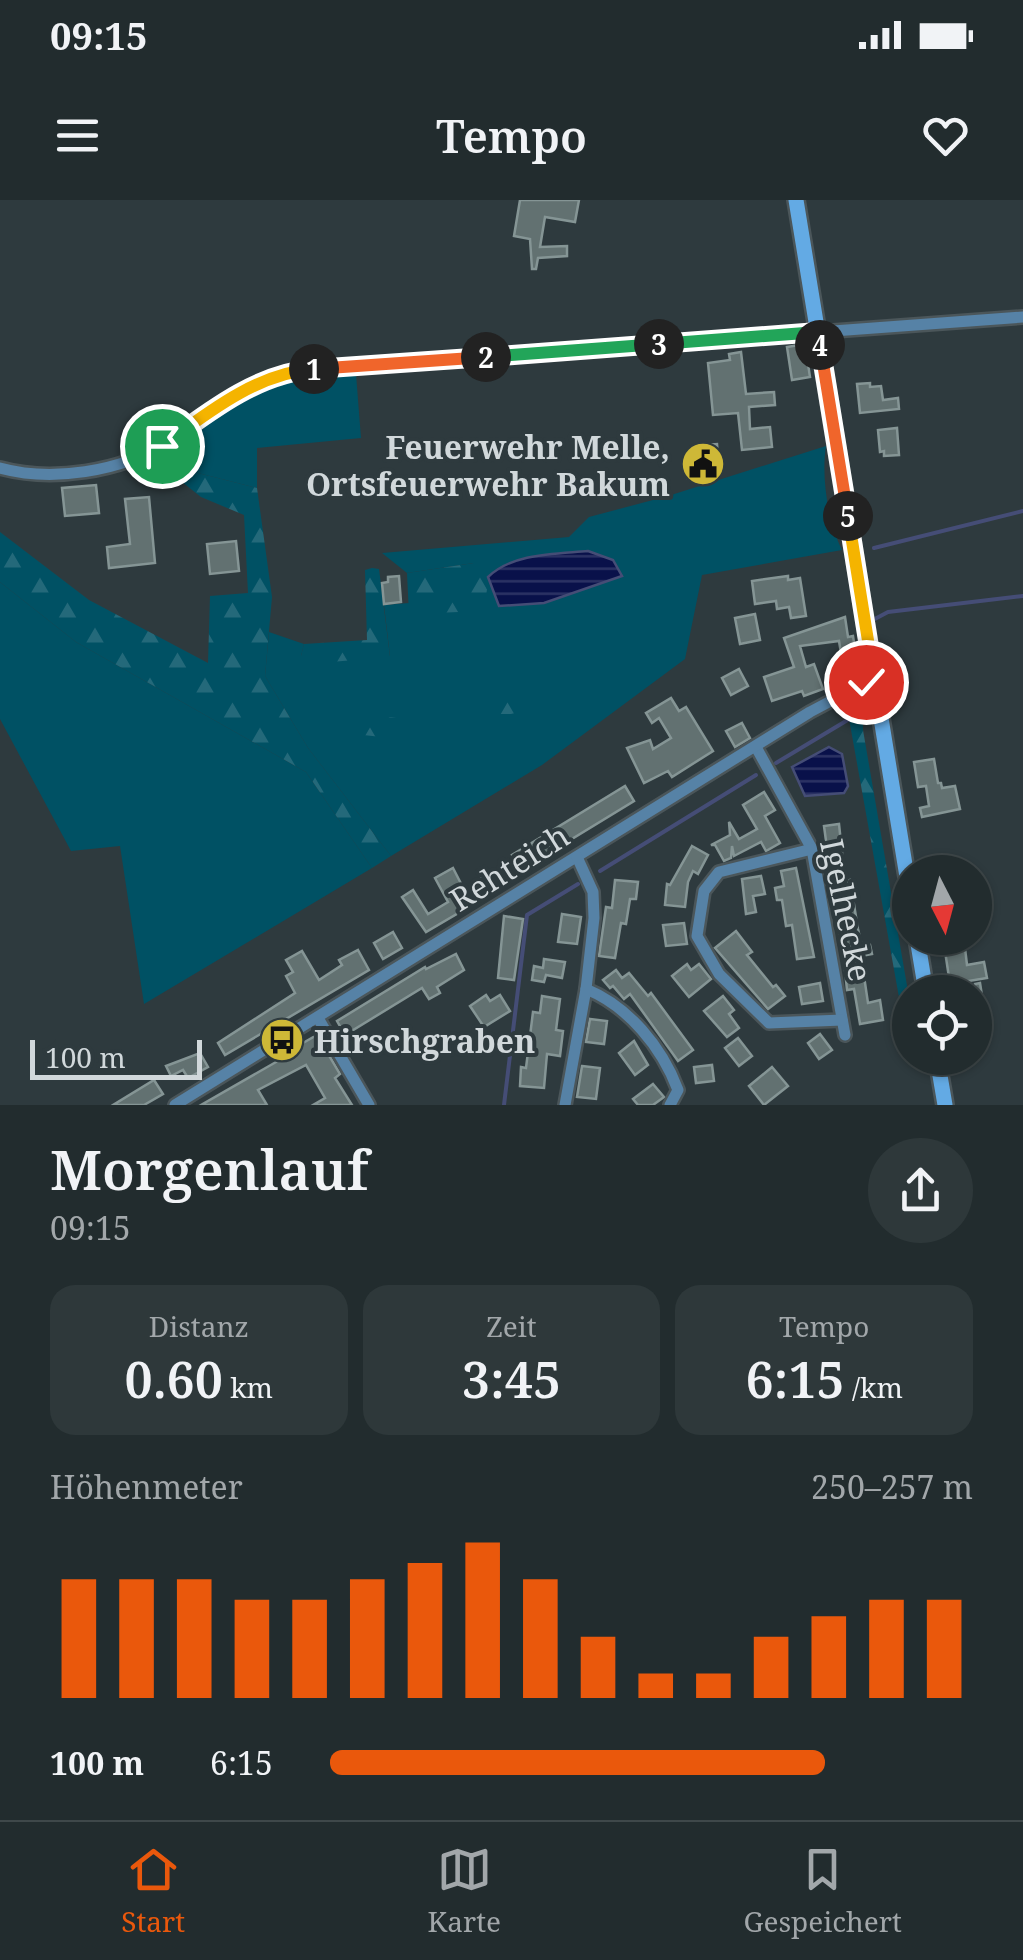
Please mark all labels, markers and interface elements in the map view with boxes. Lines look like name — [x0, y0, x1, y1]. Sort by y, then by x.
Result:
text: 09:15 — [50, 9, 147, 61]
text: Tempo — [436, 105, 587, 166]
icon: menu — [50, 108, 105, 163]
icon: heart — [918, 108, 973, 163]
pin: 3 — [634, 319, 684, 369]
pin: 4 — [795, 320, 845, 370]
text: 3 — [651, 325, 667, 363]
text: 4 — [812, 326, 828, 364]
pin: 2 — [461, 332, 511, 382]
text: 2 — [478, 338, 494, 376]
pin: 1 — [289, 344, 339, 394]
text: 1 — [306, 350, 322, 388]
pin — [120, 404, 205, 489]
icon: arrive — [135, 419, 190, 474]
place label: Feuerwehr Melle, Ortsfeuerwehr Bakum — [306, 425, 670, 505]
public building icon: Feuerwehr Melle, Ortsfeuerwehr Bakum — [680, 441, 726, 487]
pin: 5 — [823, 491, 873, 541]
text: 5 — [840, 497, 856, 535]
pin — [824, 640, 909, 725]
icon: check — [839, 655, 894, 710]
street label: Rehteich — [441, 813, 577, 921]
street label: Igelhecke — [811, 835, 883, 985]
north arrow — [892, 855, 992, 955]
map controls — [892, 855, 992, 1075]
button: locate — [892, 975, 992, 1075]
bus stop icon: Hirschgraben — [259, 1017, 305, 1063]
place label: Hirschgraben — [314, 1019, 535, 1062]
scale bar — [30, 1035, 202, 1080]
text: 100 m — [45, 1038, 126, 1076]
text: Morgenlauf — [50, 1131, 368, 1206]
button: share — [868, 1138, 973, 1243]
text: 09:15 — [50, 1206, 131, 1249]
text: Distanz — [149, 1307, 249, 1345]
text: Zeit — [486, 1307, 537, 1345]
text: Tempo — [779, 1307, 869, 1345]
text: 0.60 — [125, 1345, 223, 1413]
text: 3:45 — [462, 1345, 561, 1413]
text: 6:15 — [745, 1345, 845, 1413]
text: km — [223, 1368, 273, 1406]
text: /km — [845, 1368, 903, 1406]
text: Höhenmeter — [50, 1465, 243, 1508]
text: 250–257 m — [811, 1465, 973, 1508]
text: 100 m — [50, 1741, 144, 1784]
text: 6:15 — [210, 1741, 273, 1784]
tab: Start — [121, 1842, 185, 1940]
tab: Karte — [428, 1842, 501, 1940]
tab: Gespeichert — [743, 1842, 902, 1940]

